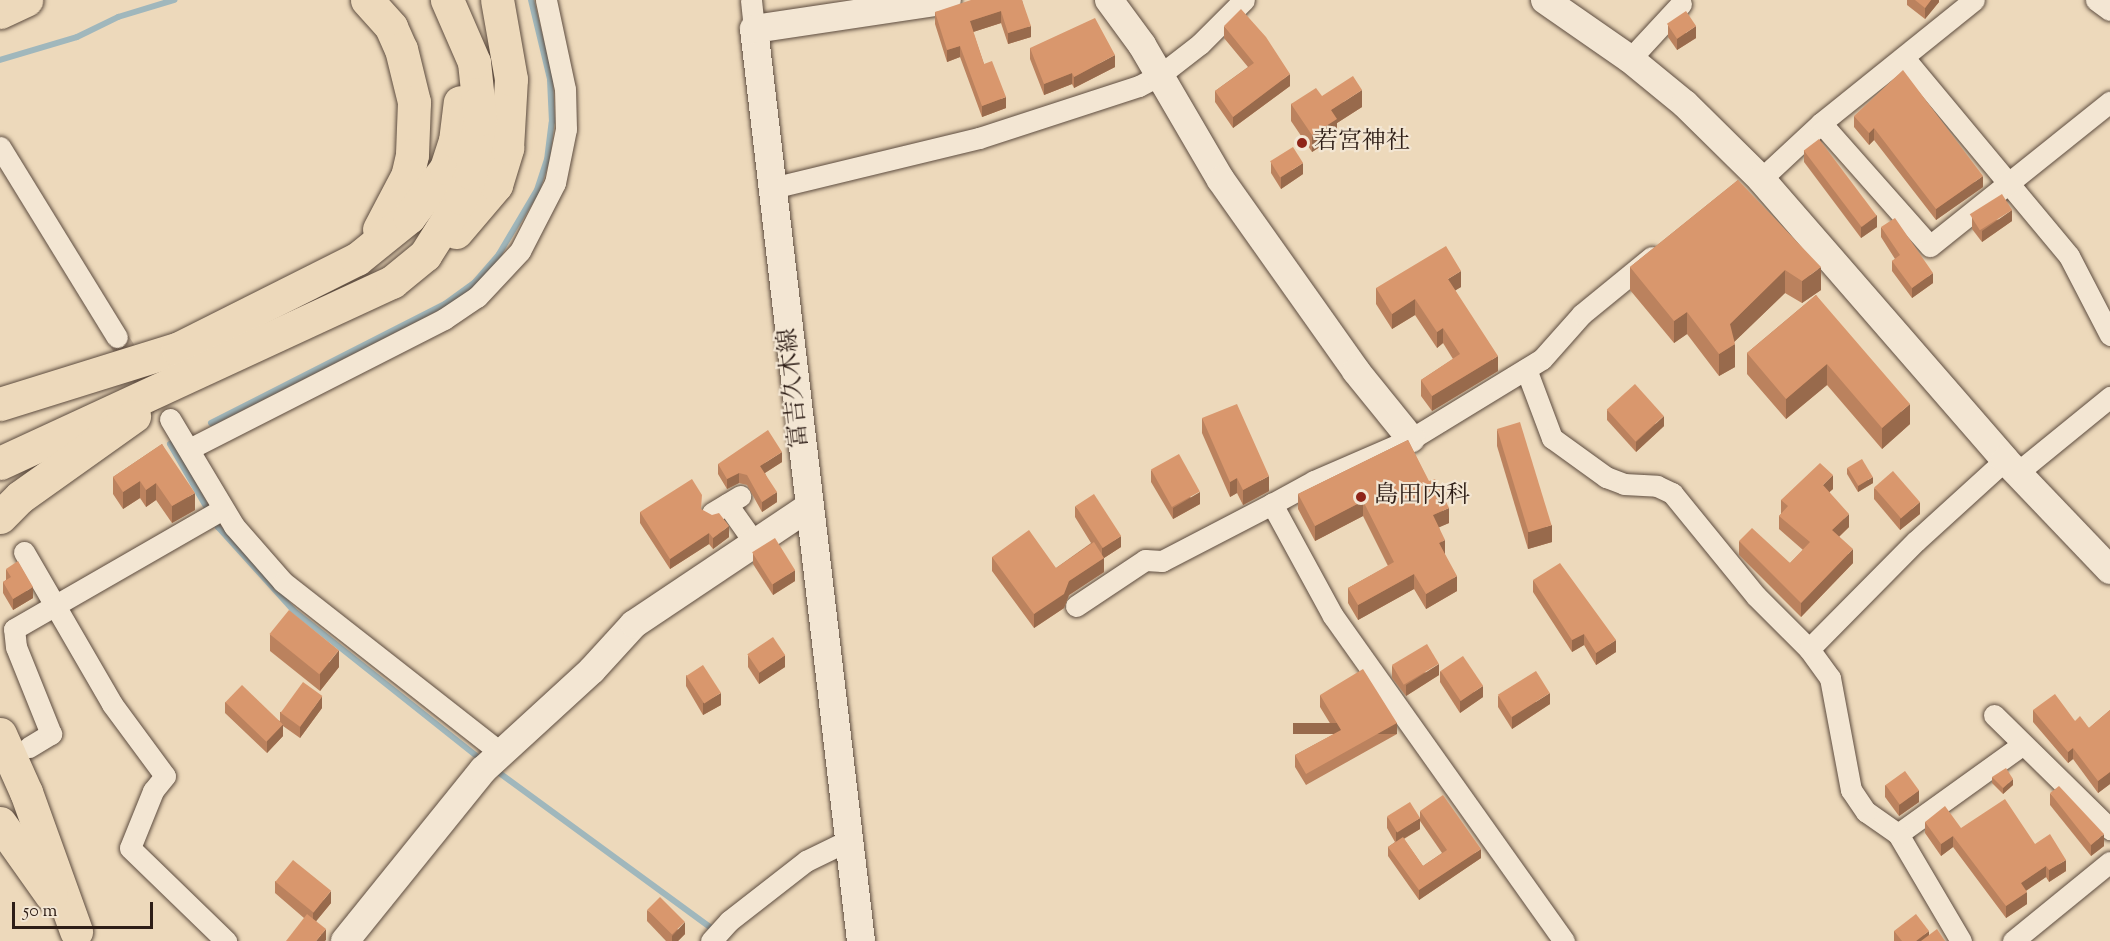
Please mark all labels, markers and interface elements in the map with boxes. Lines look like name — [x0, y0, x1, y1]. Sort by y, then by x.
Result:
place label: 若宮神社 — [1314, 129, 1410, 157]
marker: 若宮神社 — [1295, 136, 1309, 150]
street label: 富吉久木線 — [774, 327, 816, 449]
place label: 島田内科 — [1374, 483, 1470, 511]
marker: 島田内科 — [1352, 488, 1370, 506]
scale bar — [15, 890, 156, 928]
text: 50 m — [23, 899, 57, 925]

